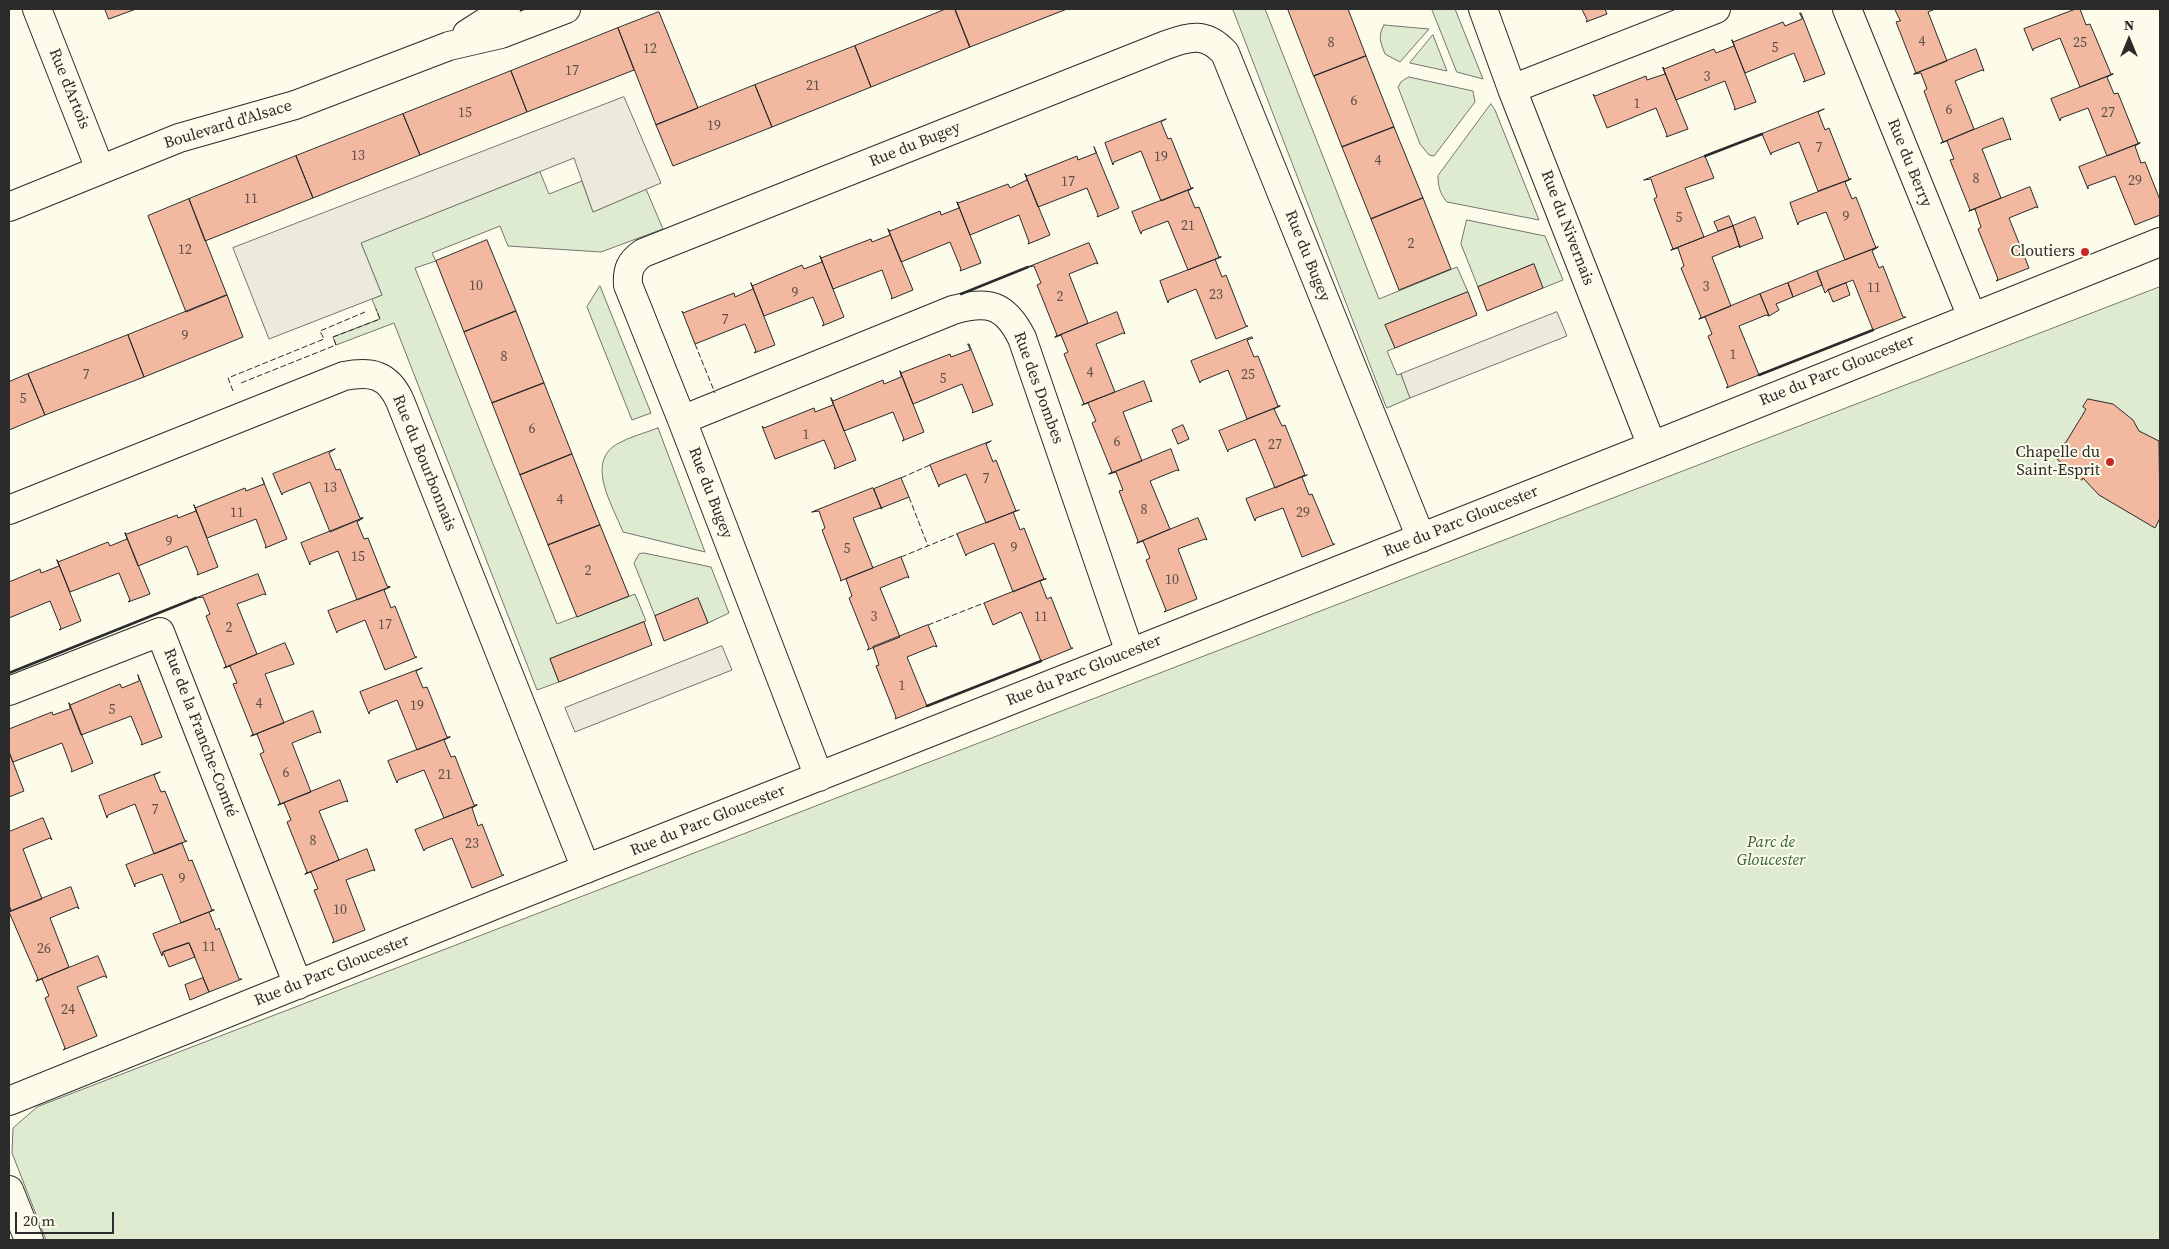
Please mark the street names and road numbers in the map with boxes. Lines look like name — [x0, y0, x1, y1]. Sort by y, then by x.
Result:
street label: Rue d'Artois — [44, 46, 94, 132]
street label: Boulevard d'Alsace — [162, 96, 294, 154]
street label: Rue du Berry — [1883, 116, 1935, 210]
street label: Rue du Bugey — [867, 118, 963, 172]
street label: Rue du Nivernais — [1536, 168, 1598, 288]
street label: Rue du Bugey — [1280, 208, 1334, 304]
street label: Rue des Dombes — [1009, 329, 1067, 447]
street label: Rue du Parc Gloucester — [1757, 331, 1917, 411]
street label: Rue du Bourbonnais — [388, 392, 460, 534]
street label: Rue du Bugey — [684, 445, 736, 541]
street label: Rue du Parc Gloucester — [1381, 482, 1541, 562]
street label: Rue du Parc Gloucester — [1004, 631, 1164, 711]
street label: Rue de la Franche-Comté — [159, 646, 241, 820]
street label: Rue du Parc Gloucester — [628, 781, 788, 861]
street label: Rue du Parc Gloucester — [252, 931, 412, 1011]

